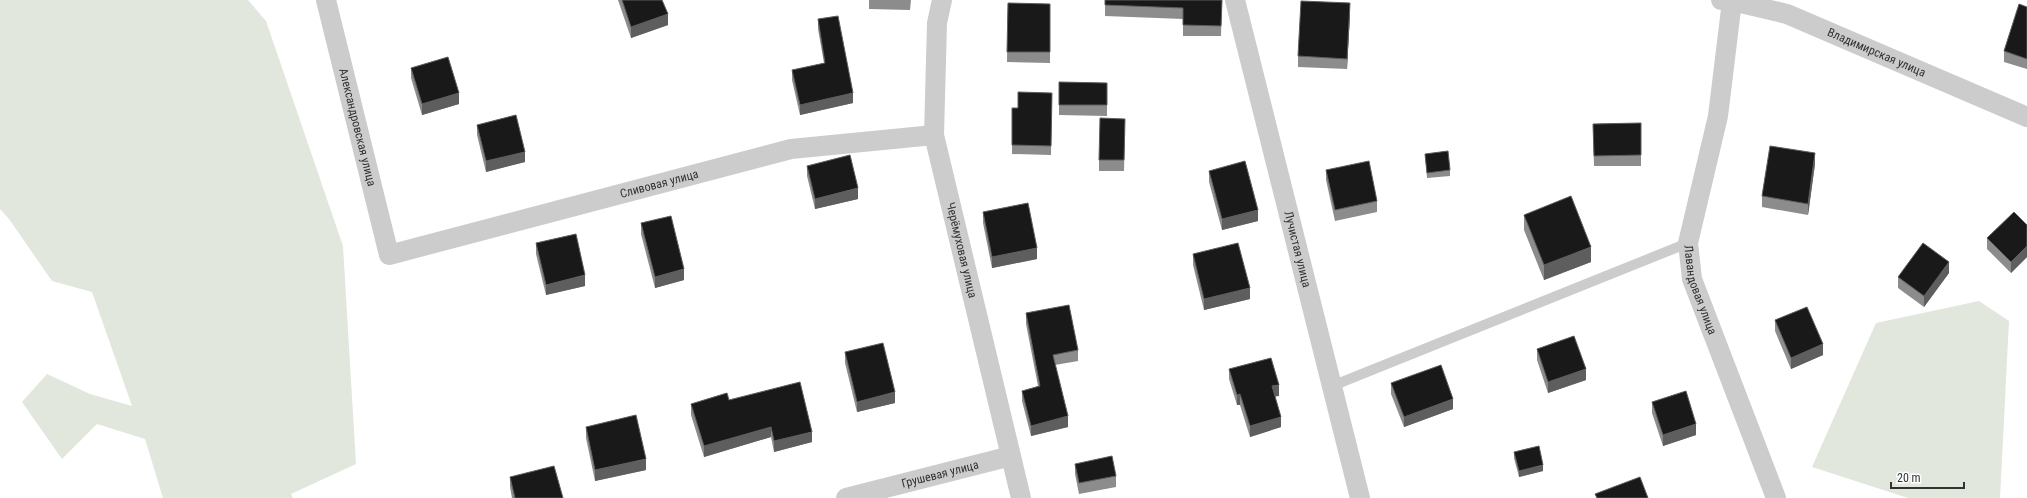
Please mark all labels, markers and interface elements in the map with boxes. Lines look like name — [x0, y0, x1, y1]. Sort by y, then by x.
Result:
street label: Владимирская улица — [1825, 25, 1928, 80]
street label: Александровская улица — [336, 67, 379, 188]
street label: Сливовая улица — [618, 167, 700, 201]
street label: Черёмуховая улица — [943, 201, 980, 300]
street label: Лучистая улица — [1281, 210, 1314, 289]
street label: Лавандовая улица — [1681, 244, 1720, 337]
street label: Грушевая улица — [900, 457, 980, 491]
scale bar — [1891, 464, 1964, 490]
text: 20 m — [1897, 471, 1921, 485]

